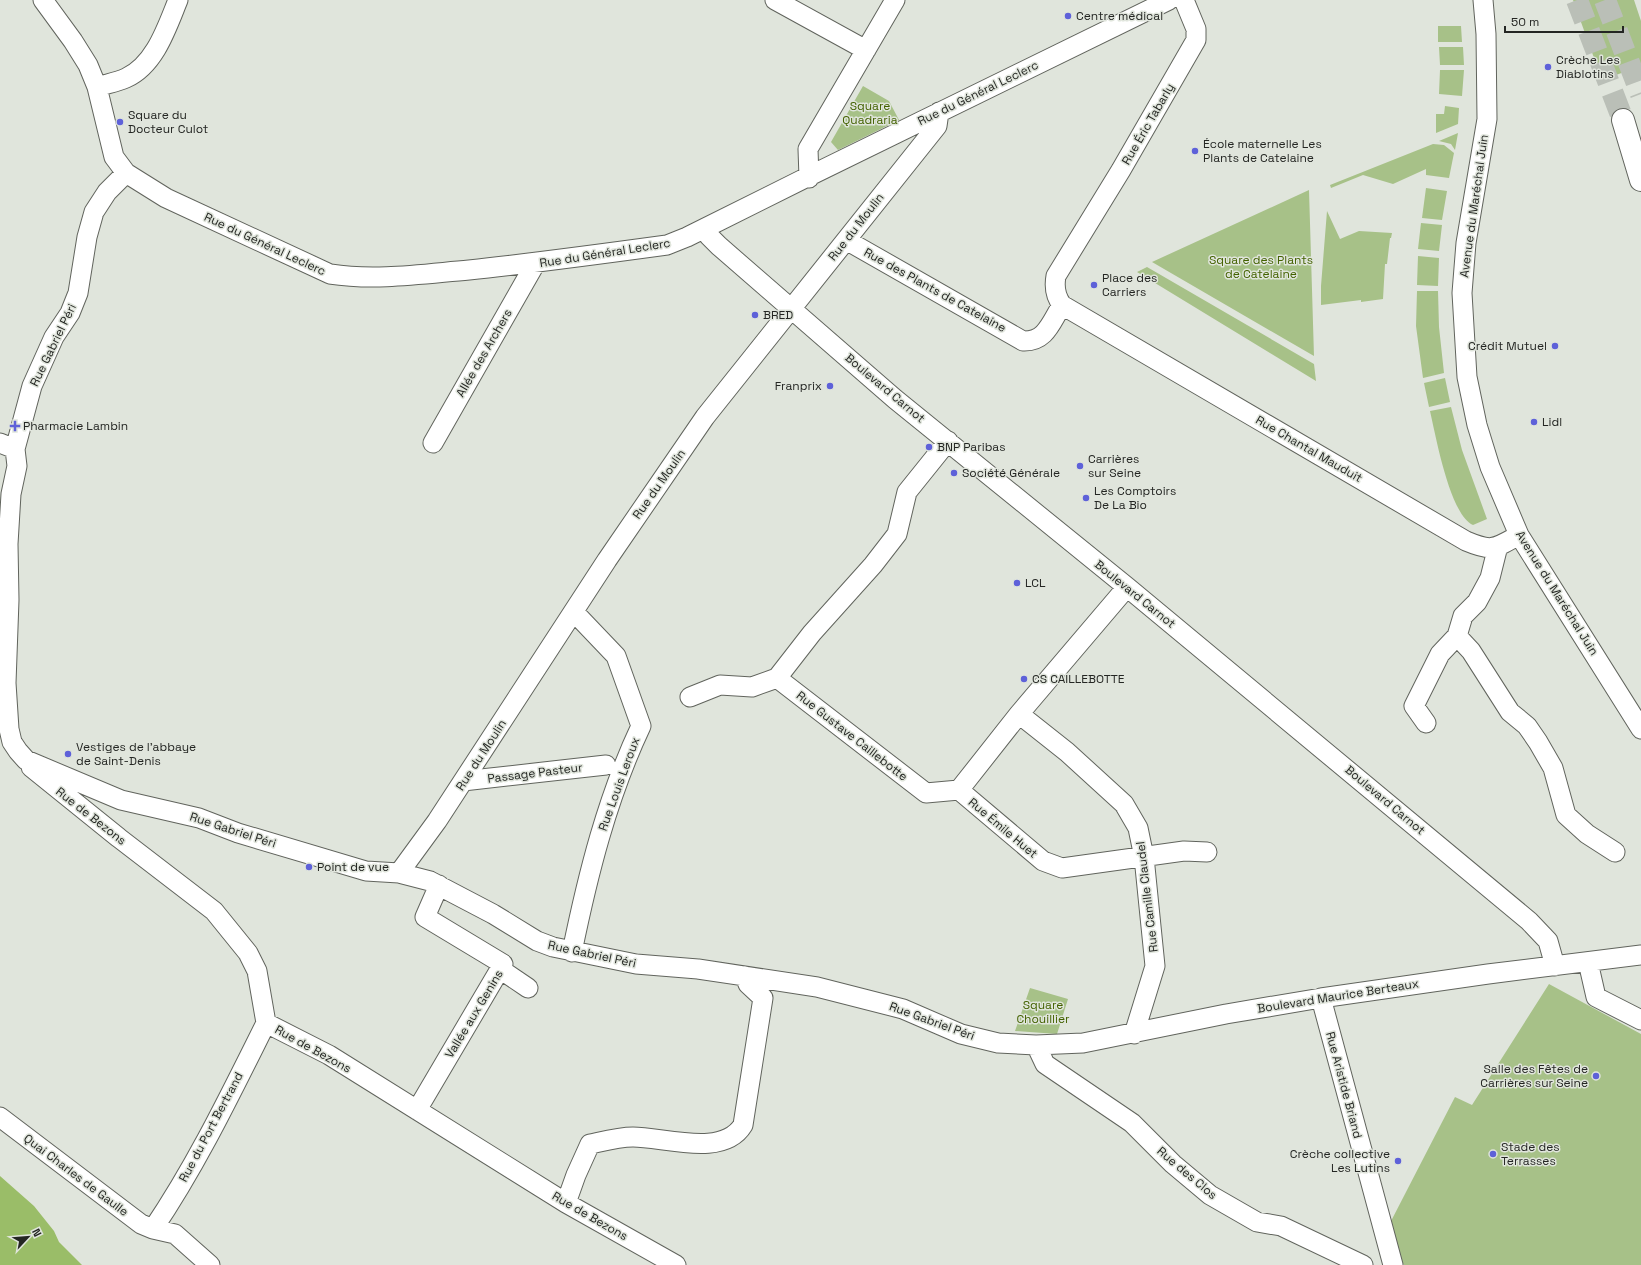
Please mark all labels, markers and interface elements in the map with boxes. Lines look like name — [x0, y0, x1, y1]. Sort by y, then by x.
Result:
place label: Centre médical — [1076, 8, 1163, 24]
scale bar — [1505, 8, 1623, 34]
marker: Centre médical — [1063, 11, 1073, 21]
text: 50 m — [1511, 14, 1539, 30]
place label: Crèche Les Diablotins — [1556, 52, 1620, 82]
street label: Rue du Général Leclerc — [915, 57, 1041, 129]
marker: Crèche Les Diablotins — [1543, 62, 1553, 72]
street label: Rue Éric Tabarly — [1118, 80, 1178, 168]
park label: Square Quadraria — [842, 98, 898, 128]
place label: Square du Docteur Culot — [128, 107, 208, 137]
marker: Square du Docteur Culot — [115, 117, 125, 127]
street label: Avenue du Maréchal Juin — [1456, 133, 1492, 279]
place label: École maternelle Les Plants de Catelaine — [1203, 136, 1322, 166]
marker: École maternelle Les Plants de Catelaine — [1190, 146, 1200, 156]
street label: Rue du Moulin — [825, 190, 887, 264]
street label: Rue du Général Leclerc — [202, 209, 328, 279]
street label: Rue du Général Leclerc — [538, 235, 672, 271]
street label: Rue des Plants de Catelaine — [861, 244, 1009, 336]
park label: Square des Plants de Catelaine — [1209, 252, 1313, 282]
place label: Place des Carriers — [1102, 270, 1157, 300]
marker: Place des Carriers — [1089, 280, 1099, 290]
street label: Rue Gabriel Péri — [26, 301, 80, 389]
street label: Allée des Archers — [452, 306, 516, 400]
place label: BRED — [763, 307, 793, 323]
marker: BRED — [750, 310, 760, 320]
place label: Crédit Mutuel — [1468, 338, 1547, 354]
marker: Crédit Mutuel — [1550, 341, 1560, 351]
street label: Boulevard Carnot — [842, 350, 928, 426]
place label: Franprix — [775, 378, 822, 394]
marker: Franprix — [825, 381, 835, 391]
street label: Rue Chantal Mauduit — [1253, 412, 1365, 486]
place label: Lidl — [1542, 414, 1562, 430]
marker: Lidl — [1529, 417, 1539, 427]
place label: Pharmacie Lambin — [23, 418, 128, 434]
marker: Pharmacie Lambin — [10, 421, 20, 431]
place label: BNP Paribas — [937, 439, 1006, 455]
marker: BNP Paribas — [924, 442, 934, 452]
street label: Rue du Moulin — [629, 446, 689, 522]
place label: Carrières sur Seine — [1088, 451, 1141, 481]
marker: Carrières sur Seine — [1075, 461, 1085, 471]
place label: Société Générale — [962, 465, 1060, 481]
marker: Société Générale — [949, 468, 959, 478]
place label: Les Comptoirs De La Bio — [1094, 483, 1176, 513]
marker: Les Comptoirs De La Bio — [1081, 493, 1091, 503]
street label: Avenue du Maréchal Juin — [1512, 528, 1602, 658]
street label: Boulevard Carnot — [1091, 556, 1179, 632]
place label: LCL — [1025, 575, 1046, 591]
marker: LCL — [1012, 578, 1022, 588]
place label: CS CAILLEBOTTE — [1032, 671, 1125, 687]
marker: CS CAILLEBOTTE — [1019, 674, 1029, 684]
street label: Rue Gustave Caillebotte — [793, 687, 911, 785]
street label: Rue du Moulin — [452, 716, 510, 794]
street label: Rue Louis Leroux — [595, 735, 643, 833]
place label: Vestiges de l'abbaye de Saint-Denis — [76, 739, 196, 769]
marker: Vestiges de l'abbaye de Saint-Denis — [63, 749, 73, 759]
street label: Passage Pasteur — [487, 759, 584, 787]
street label: Boulevard Carnot — [1342, 762, 1428, 838]
street label: Rue de Bezons — [53, 784, 129, 848]
street label: Rue Émile Huet — [965, 794, 1041, 862]
street label: Rue Gabriel Péri — [188, 809, 278, 852]
street label: Rue Camille Claudel — [1132, 841, 1162, 953]
place label: Point de vue — [317, 859, 389, 875]
marker: Point de vue — [304, 862, 314, 872]
street label: Rue Gabriel Péri — [546, 937, 638, 971]
street label: Vallée aux Genins — [441, 967, 507, 1061]
street label: Boulevard Maurice Berteaux — [1256, 975, 1420, 1017]
park label: Square Chouillier — [1016, 997, 1070, 1027]
street label: Rue Gabriel Péri — [887, 998, 977, 1044]
street label: Rue de Bezons — [272, 1021, 354, 1077]
street label: Rue Aristide Briand — [1322, 1030, 1366, 1140]
place label: Salle des Fêtes de Carrières sur Seine — [1480, 1061, 1588, 1091]
street label: Rue du Port Bertrand — [175, 1069, 247, 1185]
marker: Salle des Fêtes de Carrières sur Seine — [1591, 1071, 1601, 1081]
street label: Quai Charles de Gaulle — [20, 1130, 132, 1220]
place label: Stade des Terrasses — [1501, 1139, 1560, 1169]
street label: Rue des Clos — [1154, 1143, 1220, 1203]
place label: Crèche collective Les Lutins — [1290, 1146, 1390, 1176]
marker: Stade des Terrasses — [1488, 1149, 1498, 1159]
marker: Crèche collective Les Lutins — [1393, 1156, 1403, 1166]
street label: Rue de Bezons — [549, 1188, 631, 1244]
north arrow — [8, 1217, 48, 1257]
text: N — [29, 1226, 45, 1239]

